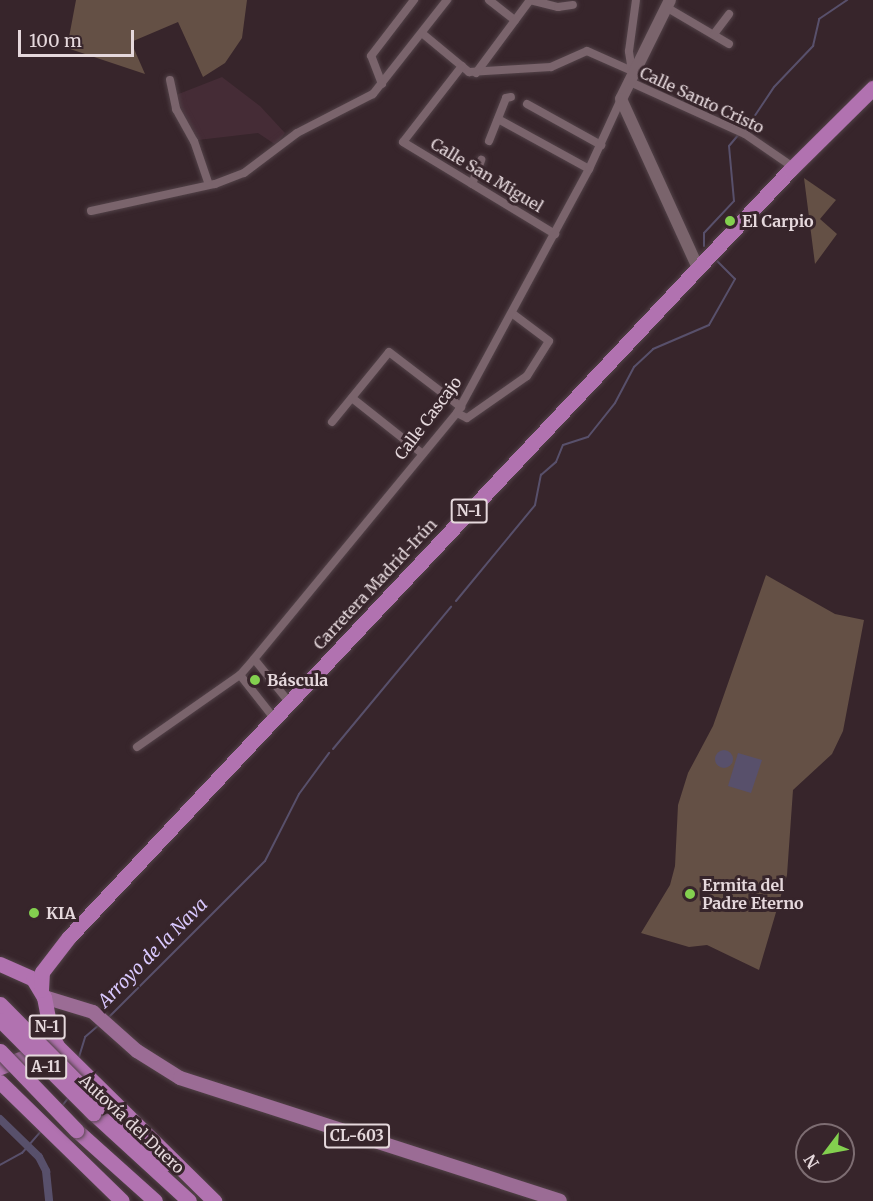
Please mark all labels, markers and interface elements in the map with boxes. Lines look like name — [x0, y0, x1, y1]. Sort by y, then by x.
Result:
scale bar — [21, 18, 136, 56]
text: 100 m — [29, 29, 82, 52]
street label: Calle Santo Cristo — [637, 63, 767, 137]
street label: Calle San Miguel — [427, 134, 547, 216]
place label: El Carpio — [742, 211, 814, 231]
marker: El Carpio — [723, 214, 737, 228]
street label: Calle Cascajo — [391, 373, 465, 463]
road number: N-1 — [450, 499, 488, 523]
street label: Carretera Madrid-Irún — [309, 515, 441, 653]
place label: Báscula — [267, 670, 328, 690]
marker: Báscula — [248, 673, 262, 687]
place label: Ermita del Padre Eterno — [702, 875, 804, 913]
marker: Ermita del Padre Eterno — [683, 887, 697, 901]
water label: Arroyo de la Nava — [94, 894, 212, 1012]
place label: KIA — [46, 903, 76, 923]
marker: KIA — [27, 906, 41, 920]
road number: N-1 — [28, 1015, 66, 1039]
road number: A-11 — [25, 1055, 67, 1079]
street label: Autovía del Duero — [76, 1071, 188, 1177]
north arrow — [795, 1123, 855, 1183]
road number: CL-603 — [324, 1124, 390, 1148]
text: N — [800, 1151, 823, 1172]

